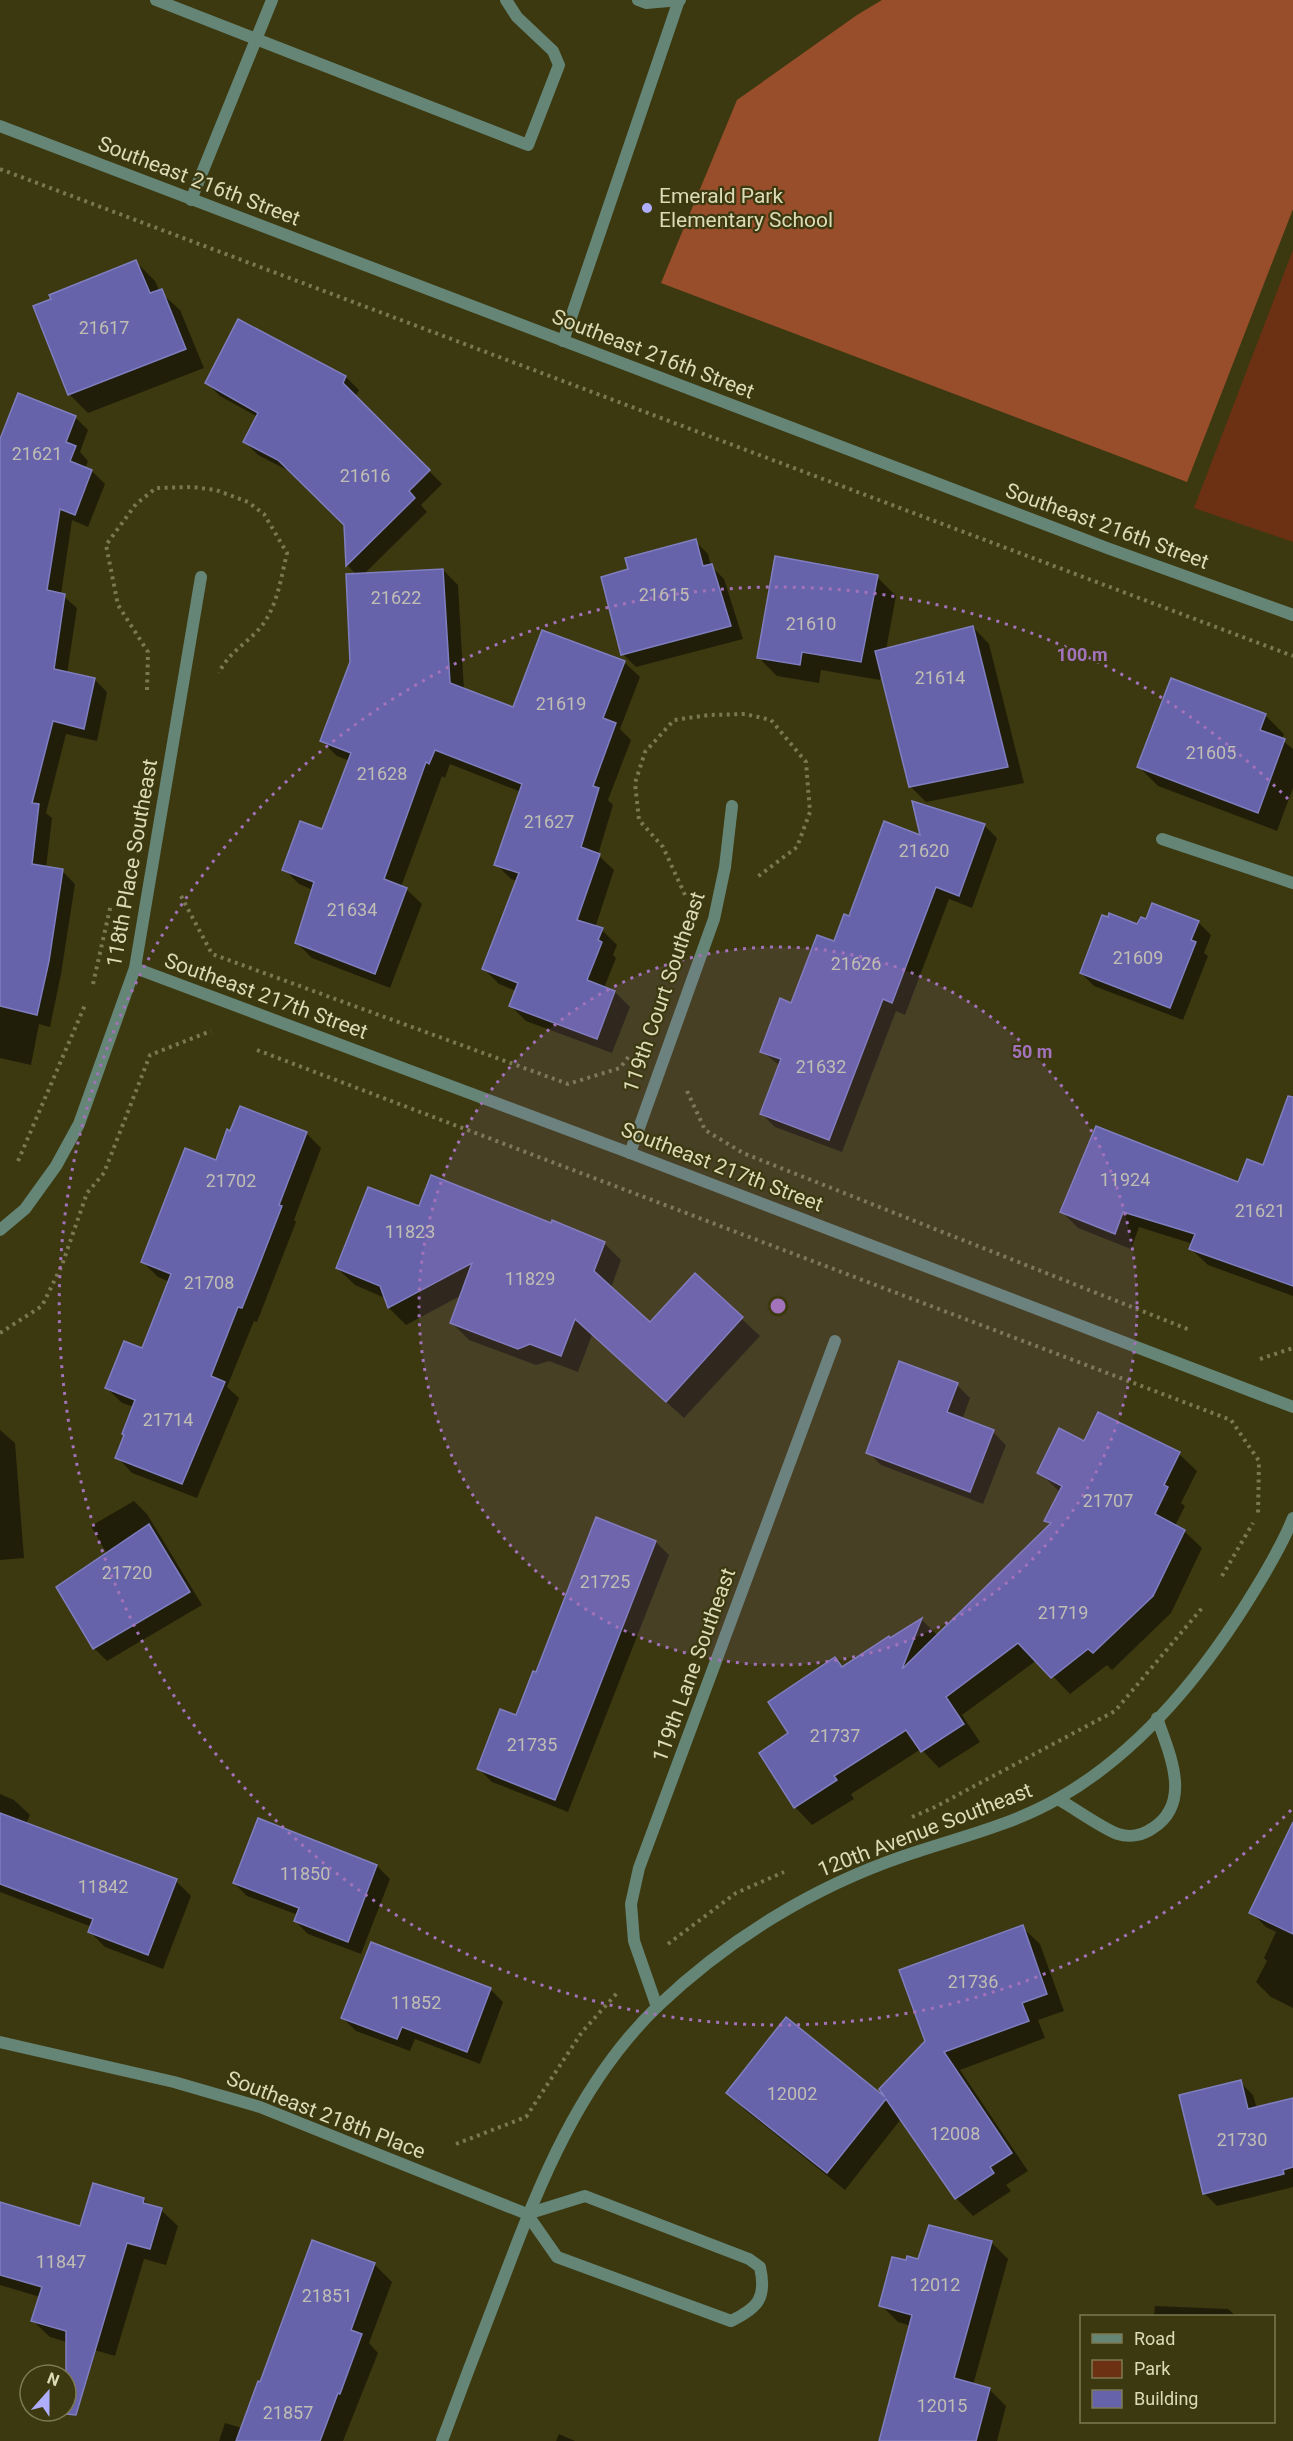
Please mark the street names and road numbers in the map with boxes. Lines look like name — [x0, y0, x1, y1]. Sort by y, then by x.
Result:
street label: Southeast 216th Street — [95, 131, 303, 231]
street label: Southeast 216th Street — [549, 304, 757, 404]
street label: Southeast 216th Street — [1002, 478, 1212, 574]
street label: 118th Place Southeast — [102, 757, 162, 969]
street label: 119th Court Southeast — [618, 888, 710, 1096]
street label: Southeast 217th Street — [161, 948, 371, 1044]
street label: Southeast 217th Street — [618, 1117, 826, 1217]
street label: 119th Lane Southeast — [648, 1565, 740, 1765]
street label: 120th Avenue Southeast — [814, 1778, 1036, 1882]
street label: Southeast 218th Place — [223, 2066, 429, 2164]

